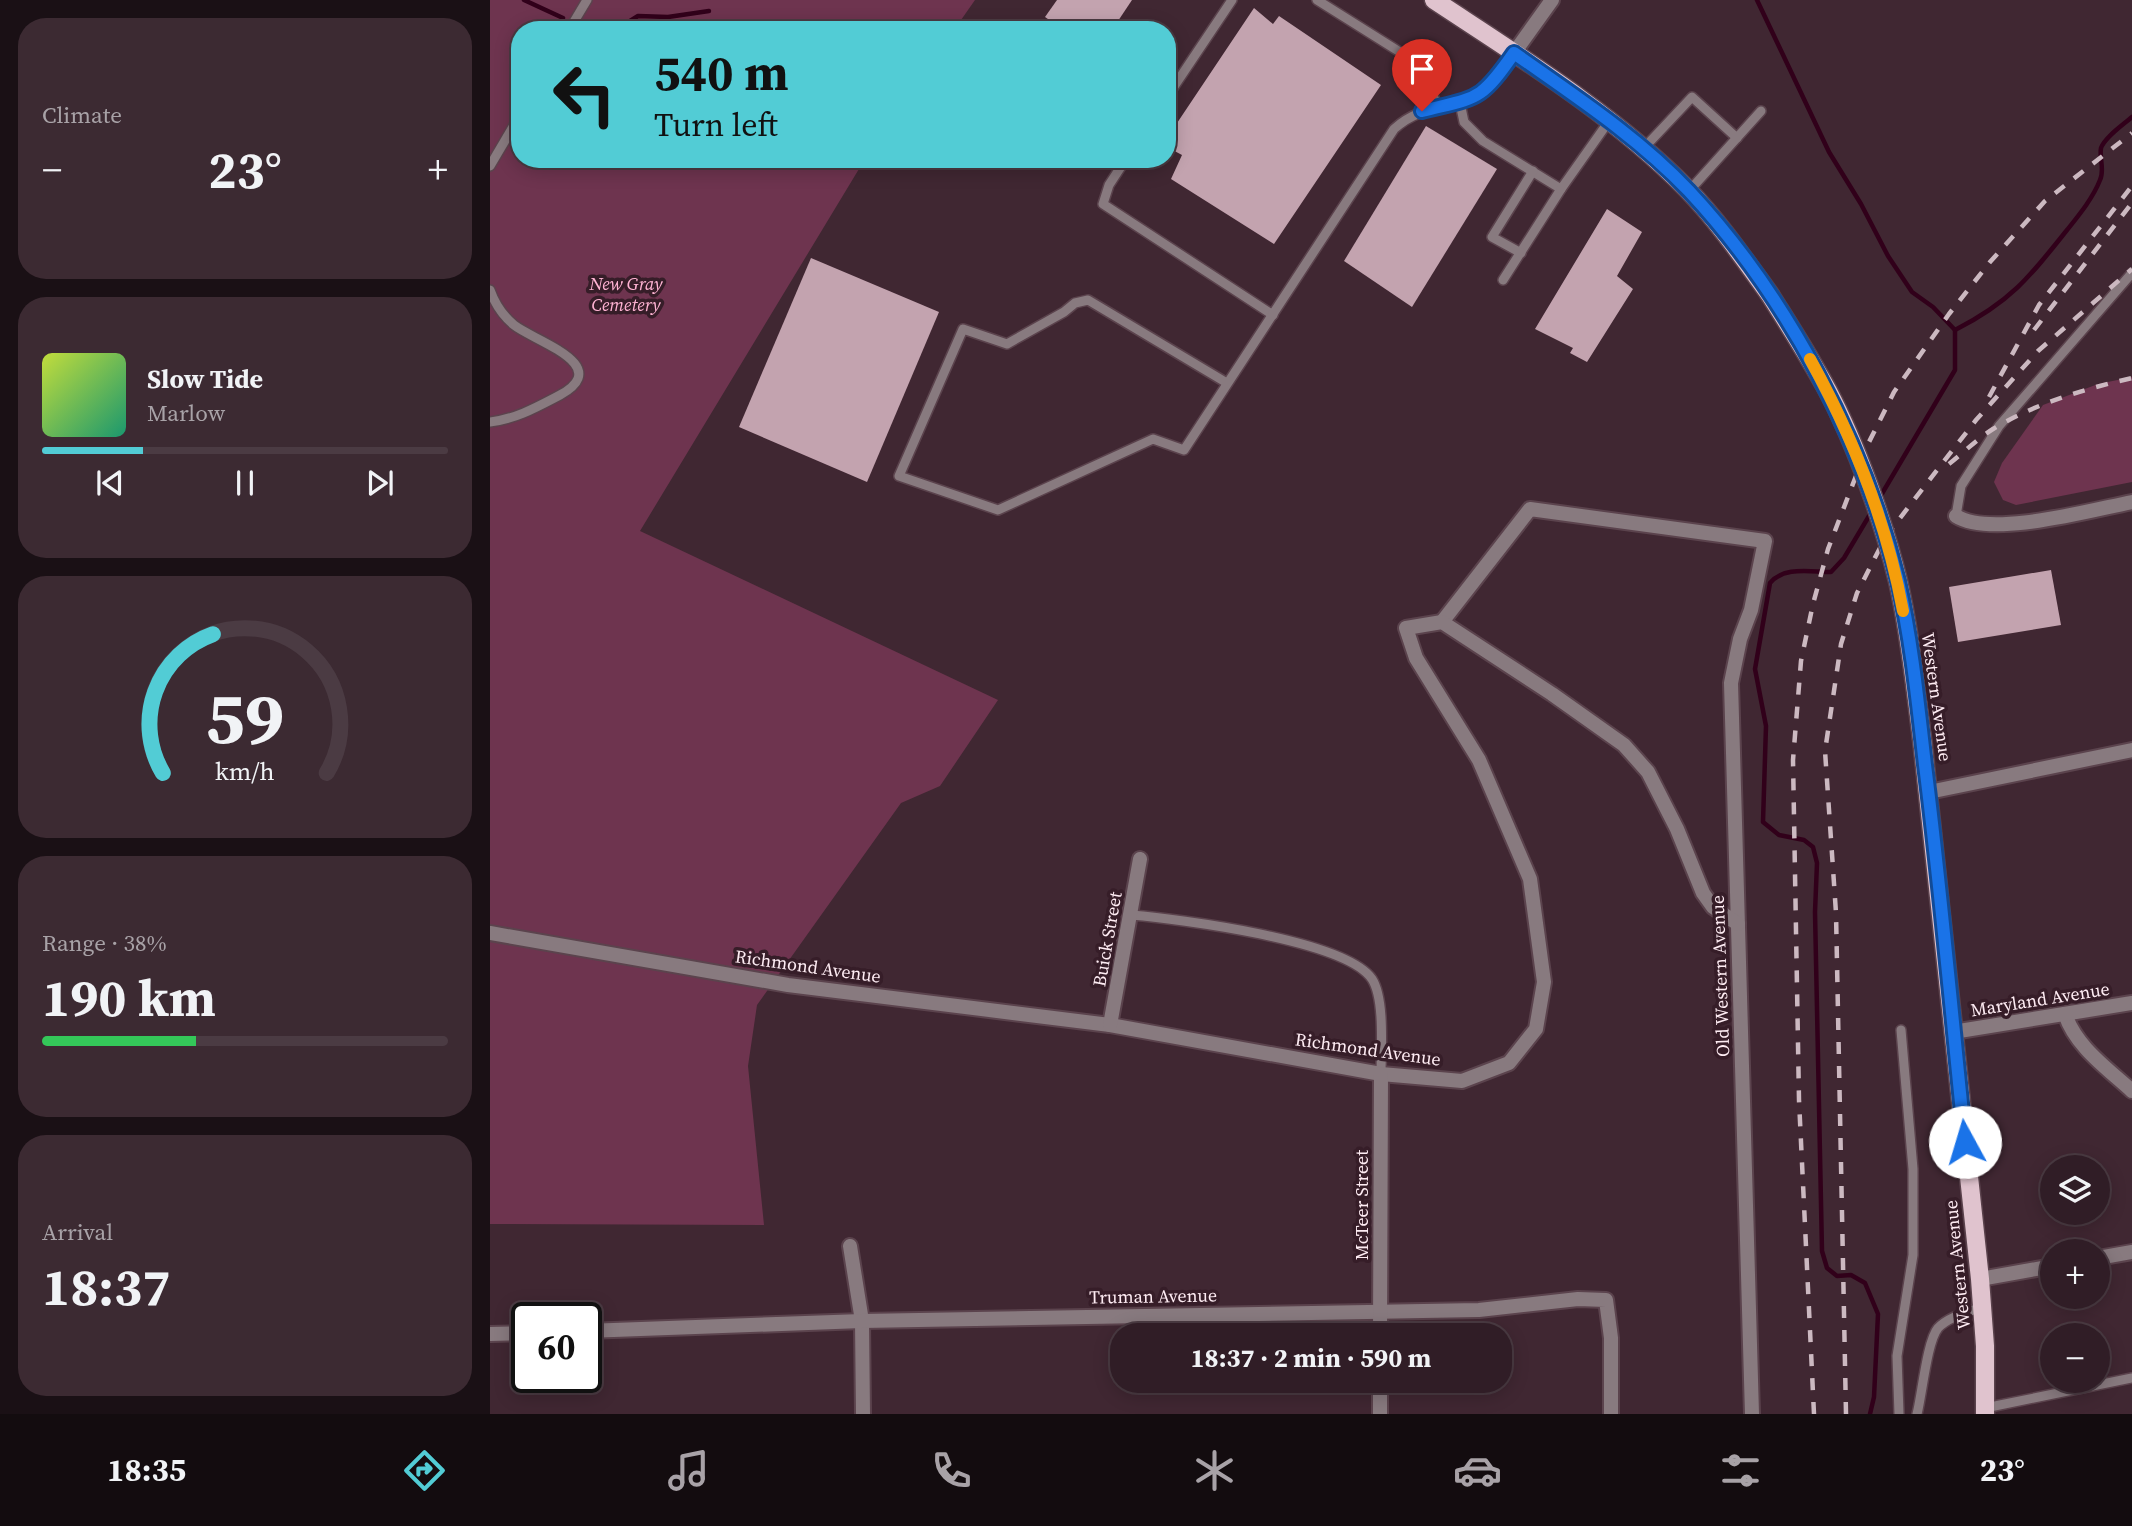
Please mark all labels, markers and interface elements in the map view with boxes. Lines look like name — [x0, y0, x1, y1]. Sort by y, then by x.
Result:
text: 540 m — [654, 39, 789, 106]
pin — [1392, 39, 1452, 111]
icon: left — [539, 49, 630, 140]
icon: arrive — [1403, 50, 1441, 88]
text: Climate — [42, 99, 122, 131]
text: Turn left — [654, 103, 778, 147]
text: 23° — [208, 134, 282, 205]
text: − — [42, 144, 62, 196]
text: + — [428, 144, 448, 196]
park label: New Gray Cemetery — [588, 271, 663, 317]
text: Slow Tide — [147, 361, 263, 397]
text: Marlow — [147, 397, 225, 429]
icon: previous — [91, 464, 129, 502]
icon: pause — [226, 464, 264, 502]
icon: next — [361, 464, 399, 502]
street label: Western Avenue — [1916, 631, 1958, 763]
text: 59 — [206, 668, 284, 767]
text: km/h — [215, 754, 275, 788]
street label: Buick Street — [1086, 889, 1128, 988]
street label: Old Western Avenue — [1705, 895, 1735, 1057]
text: Range · 38% — [42, 927, 167, 959]
street label: Richmond Avenue — [733, 943, 883, 989]
text: 190 km — [42, 962, 216, 1033]
street label: Maryland Avenue — [1969, 976, 2111, 1022]
street label: Richmond Avenue — [1293, 1026, 1443, 1072]
position arrow — [1928, 1105, 2002, 1179]
street label: McTeer Street — [1349, 1150, 1374, 1260]
map controls — [2040, 1155, 2110, 1393]
button: layers — [2040, 1155, 2110, 1225]
street label: Western Avenue — [1938, 1199, 1976, 1331]
text: Arrival — [42, 1216, 113, 1248]
button: + — [2040, 1239, 2110, 1309]
text: 18:37 — [42, 1251, 170, 1322]
street label: Truman Avenue — [1089, 1282, 1217, 1310]
speed limit sign: 60 — [511, 1302, 602, 1393]
button: − — [2040, 1323, 2110, 1393]
text: 18:37 · 2 min · 590 m — [1191, 1340, 1431, 1376]
icon: directions — [400, 1446, 449, 1495]
icon: music — [664, 1446, 713, 1495]
icon: phone — [927, 1446, 976, 1495]
icon: climate — [1190, 1446, 1239, 1495]
icon: car — [1453, 1446, 1502, 1495]
icon: filters — [1716, 1446, 1765, 1495]
text: 18:35 — [107, 1448, 186, 1492]
text: 23° — [1980, 1448, 2025, 1492]

